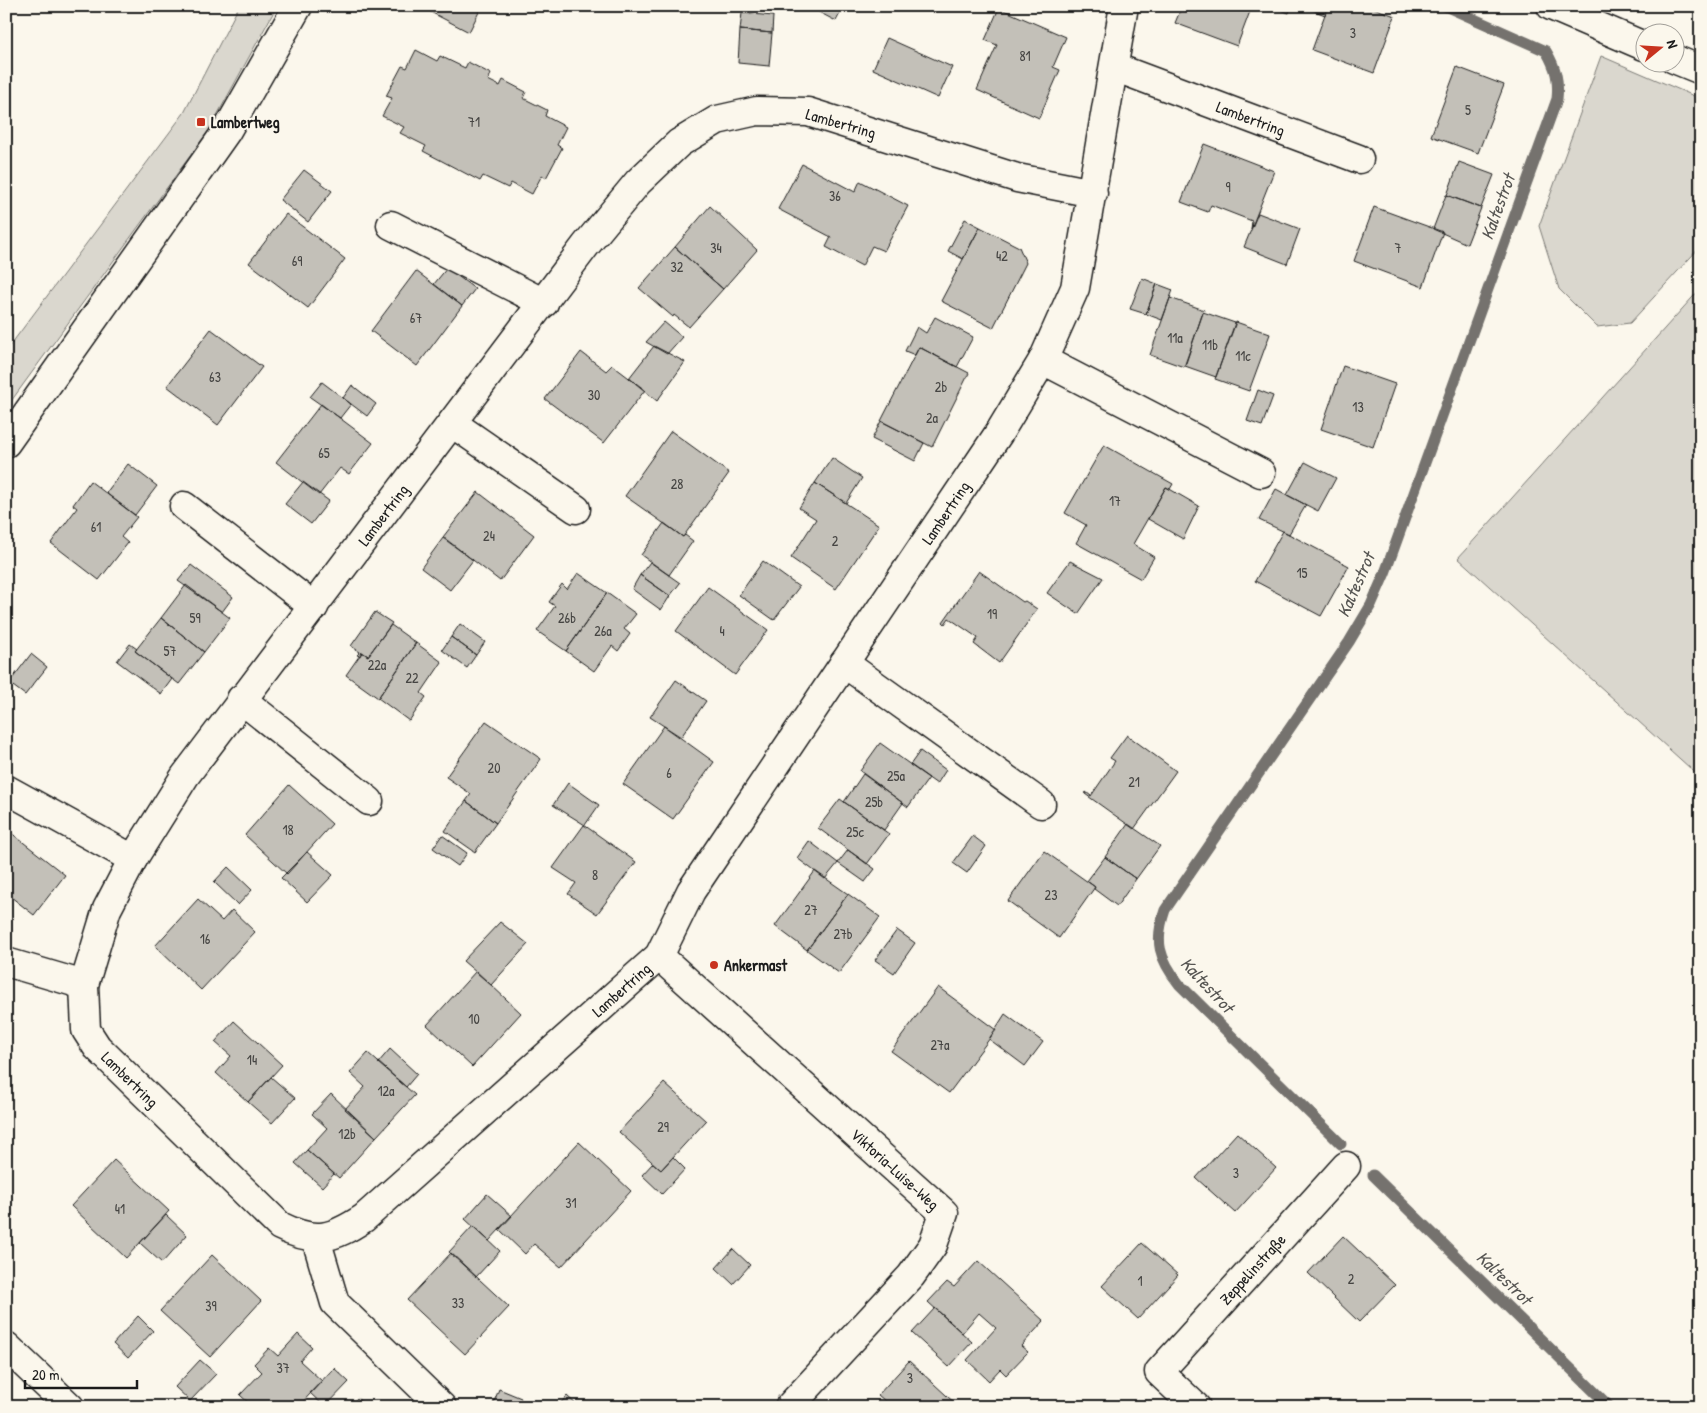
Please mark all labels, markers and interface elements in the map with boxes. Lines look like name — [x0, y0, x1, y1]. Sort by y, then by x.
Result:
north arrow — [1634, 22, 1684, 72]
house number: 3 — [1350, 23, 1356, 42]
text: N — [1663, 37, 1683, 51]
house number: 81 — [1019, 46, 1031, 65]
street label: Lambertring — [1213, 95, 1288, 141]
house number: 5 — [1465, 100, 1471, 119]
street label: Lambertring — [803, 103, 879, 143]
place label: Lambertweg — [211, 111, 280, 134]
house number: 71 — [468, 112, 480, 131]
marker: Lambertweg — [195, 116, 207, 128]
water label: Kaltestrot — [1474, 168, 1522, 243]
house number: 9 — [1225, 177, 1231, 196]
house number: 36 — [829, 186, 841, 205]
house number: 34 — [710, 238, 722, 257]
house number: 7 — [1395, 238, 1402, 257]
house number: 42 — [996, 246, 1008, 265]
house number: 69 — [292, 251, 302, 270]
house number: 32 — [671, 257, 684, 276]
house number: 67 — [410, 308, 422, 327]
house number: 11a — [1167, 328, 1183, 347]
house number: 11b — [1202, 335, 1218, 354]
house number: 11c — [1235, 346, 1251, 365]
house number: 63 — [209, 367, 221, 386]
house number: 2b — [935, 377, 947, 396]
house number: 30 — [588, 385, 600, 404]
house number: 13 — [1352, 397, 1364, 416]
house number: 2a — [926, 408, 939, 427]
house number: 65 — [318, 443, 330, 462]
house number: 28 — [671, 474, 683, 493]
street label: Lambertring — [916, 477, 975, 549]
street label: Lambertring — [353, 480, 413, 550]
house number: 17 — [1109, 491, 1121, 510]
house number: 61 — [91, 517, 101, 536]
house number: 24 — [483, 526, 495, 545]
house number: 2 — [832, 531, 839, 550]
water label: Kaltestrot — [1330, 546, 1382, 621]
house number: 15 — [1296, 563, 1308, 582]
house number: 19 — [987, 604, 997, 623]
house number: 59 — [189, 608, 201, 627]
house number: 26b — [558, 608, 576, 627]
house number: 26a — [594, 621, 612, 640]
house number: 4 — [719, 621, 725, 640]
house number: 57 — [164, 641, 176, 660]
house number: 22a — [368, 655, 387, 674]
house number: 22 — [405, 668, 419, 687]
house number: 20 — [488, 758, 500, 777]
house number: 6 — [666, 763, 672, 782]
house number: 25a — [887, 766, 905, 785]
house number: 21 — [1128, 772, 1140, 791]
house number: 25b — [865, 792, 883, 811]
house number: 18 — [282, 820, 294, 839]
house number: 25c — [846, 822, 865, 841]
house number: 8 — [592, 865, 598, 884]
house number: 23 — [1045, 885, 1057, 904]
house number: 27 — [804, 900, 818, 919]
house number: 27b — [833, 924, 853, 943]
house number: 16 — [200, 929, 211, 948]
water label: Kaltestrot — [1175, 951, 1242, 1020]
place label: Ankermast — [724, 954, 788, 976]
street label: Lambertring — [587, 958, 655, 1022]
marker: Ankermast — [708, 959, 720, 971]
house number: 10 — [468, 1009, 480, 1028]
house number: 27a — [931, 1035, 950, 1054]
street label: Lambertring — [97, 1046, 163, 1112]
house number: 14 — [247, 1050, 257, 1069]
house number: 12a — [377, 1081, 395, 1100]
house number: 29 — [657, 1117, 669, 1136]
street label: Viktoria-Luise-Weg — [846, 1123, 944, 1215]
house number: 12b — [338, 1124, 356, 1143]
house number: 3 — [1233, 1163, 1239, 1182]
house number: 31 — [565, 1193, 577, 1212]
house number: 41 — [115, 1199, 125, 1218]
street label: Zeppelinstraße — [1215, 1228, 1291, 1309]
water label: Kaltestrot — [1471, 1245, 1540, 1312]
house number: 2 — [1348, 1269, 1355, 1288]
house number: 1 — [1137, 1271, 1143, 1290]
house number: 33 — [452, 1293, 464, 1312]
house number: 39 — [205, 1296, 217, 1315]
scale bar — [25, 1358, 138, 1390]
house number: 37 — [276, 1358, 290, 1377]
text: 20 m — [32, 1364, 59, 1385]
house number: 3 — [907, 1368, 913, 1387]

